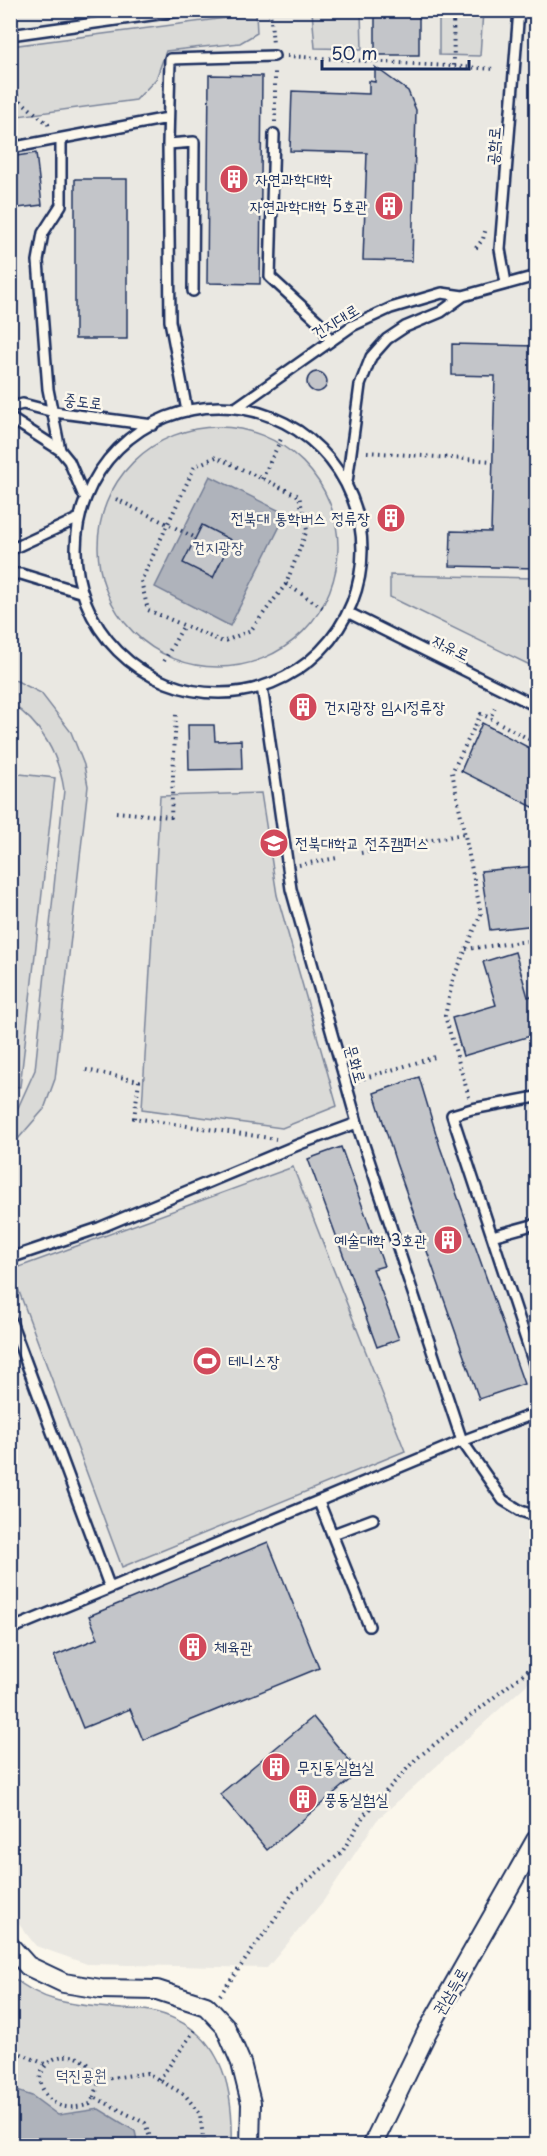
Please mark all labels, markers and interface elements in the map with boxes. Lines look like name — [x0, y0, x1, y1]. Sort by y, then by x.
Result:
scale bar — [322, 33, 469, 71]
text: 50 m — [331, 39, 378, 66]
street label: 공학로 — [479, 126, 505, 166]
building icon: 자연과학대학 — [218, 163, 250, 195]
place label: 자연과학대학 — [255, 166, 332, 190]
building icon: 자연과학대학 5호관 — [373, 190, 405, 222]
place label: 자연과학대학 5호관 — [250, 193, 368, 217]
street label: 건지대로 — [306, 297, 363, 344]
street label: 중도로 — [62, 386, 104, 414]
building icon: 전북대 통학버스 정류장 — [375, 502, 407, 534]
place label: 전북대 통학버스 정류장 — [231, 505, 370, 529]
park label: 건지광장 — [192, 534, 244, 558]
street label: 자유로 — [429, 627, 474, 665]
building icon: 건지광장 임시정류장 — [287, 691, 319, 723]
place label: 건지광장 임시정류장 — [324, 694, 445, 718]
school or university icon: 전북대학교 전주캠퍼스 — [258, 827, 290, 859]
place label: 전북대학교 전주캠퍼스 — [295, 830, 429, 854]
street label: 문화로 — [340, 1042, 374, 1086]
building icon: 예술대학 3호관 — [432, 1224, 464, 1256]
place label: 예술대학 3호관 — [334, 1227, 427, 1251]
sports icon: 테니스장 — [191, 1345, 223, 1377]
place label: 테니스장 — [228, 1348, 280, 1372]
building icon: 체육관 — [177, 1631, 209, 1663]
place label: 체육관 — [214, 1634, 253, 1658]
building icon: 무진동실험실 — [260, 1751, 292, 1783]
place label: 무진동실험실 — [297, 1754, 374, 1778]
building icon: 풍동실험실 — [287, 1783, 319, 1815]
place label: 풍동실험실 — [324, 1786, 389, 1810]
street label: 권삼득로 — [426, 1962, 472, 2019]
park label: 덕진공원 — [55, 2062, 107, 2086]

